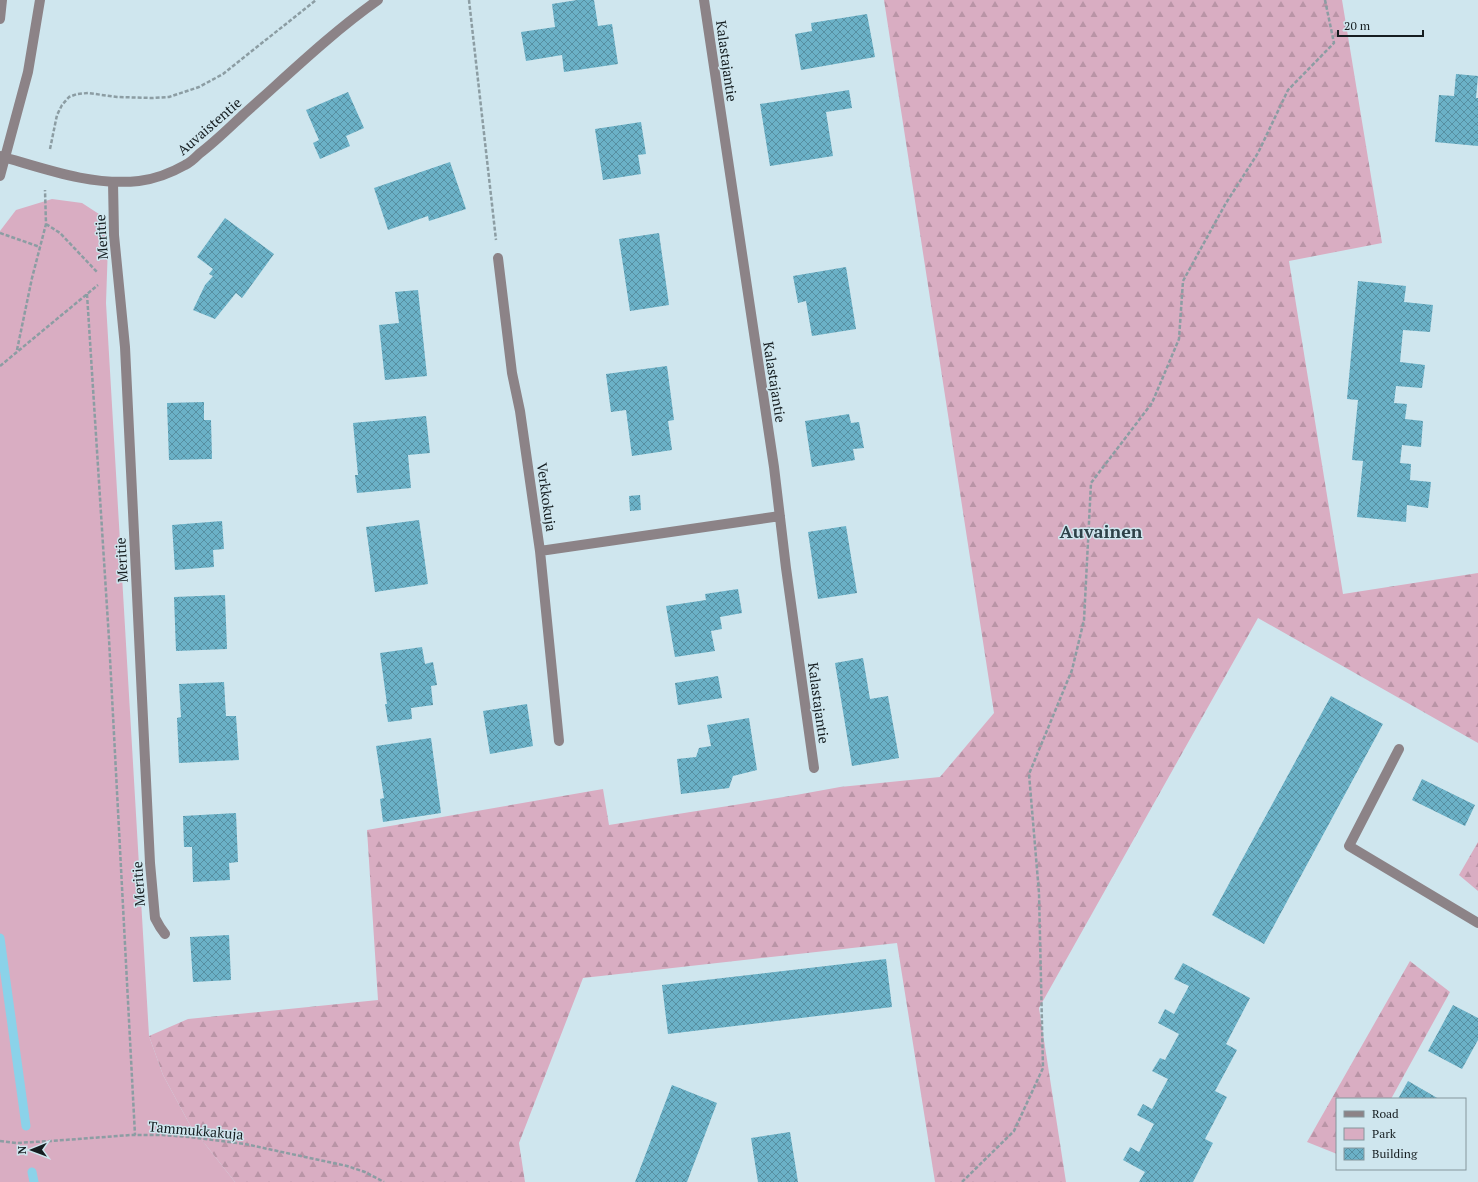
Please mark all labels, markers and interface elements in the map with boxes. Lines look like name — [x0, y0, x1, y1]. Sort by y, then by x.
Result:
scale bar — [1338, 12, 1423, 38]
text: 20 m — [1344, 18, 1371, 33]
street label: Kalastajantie — [712, 19, 742, 103]
street label: Auvaistentie — [173, 93, 245, 159]
street label: Meritie — [90, 214, 112, 260]
street label: Kalastajantie — [759, 340, 791, 424]
street label: Verkkokuja — [533, 461, 561, 533]
district label: Auvainen — [1060, 519, 1143, 543]
street label: Meritie — [110, 537, 132, 583]
street label: Kalastajantie — [804, 661, 834, 745]
street label: Meritie — [127, 861, 149, 907]
legend — [1336, 1098, 1466, 1170]
text: Road — [1372, 1106, 1399, 1121]
street label: Tammukkakuja — [148, 1116, 244, 1144]
text: Park — [1372, 1126, 1397, 1141]
north arrow — [12, 1130, 52, 1170]
text: N — [15, 1145, 29, 1154]
text: Building — [1372, 1146, 1418, 1161]

